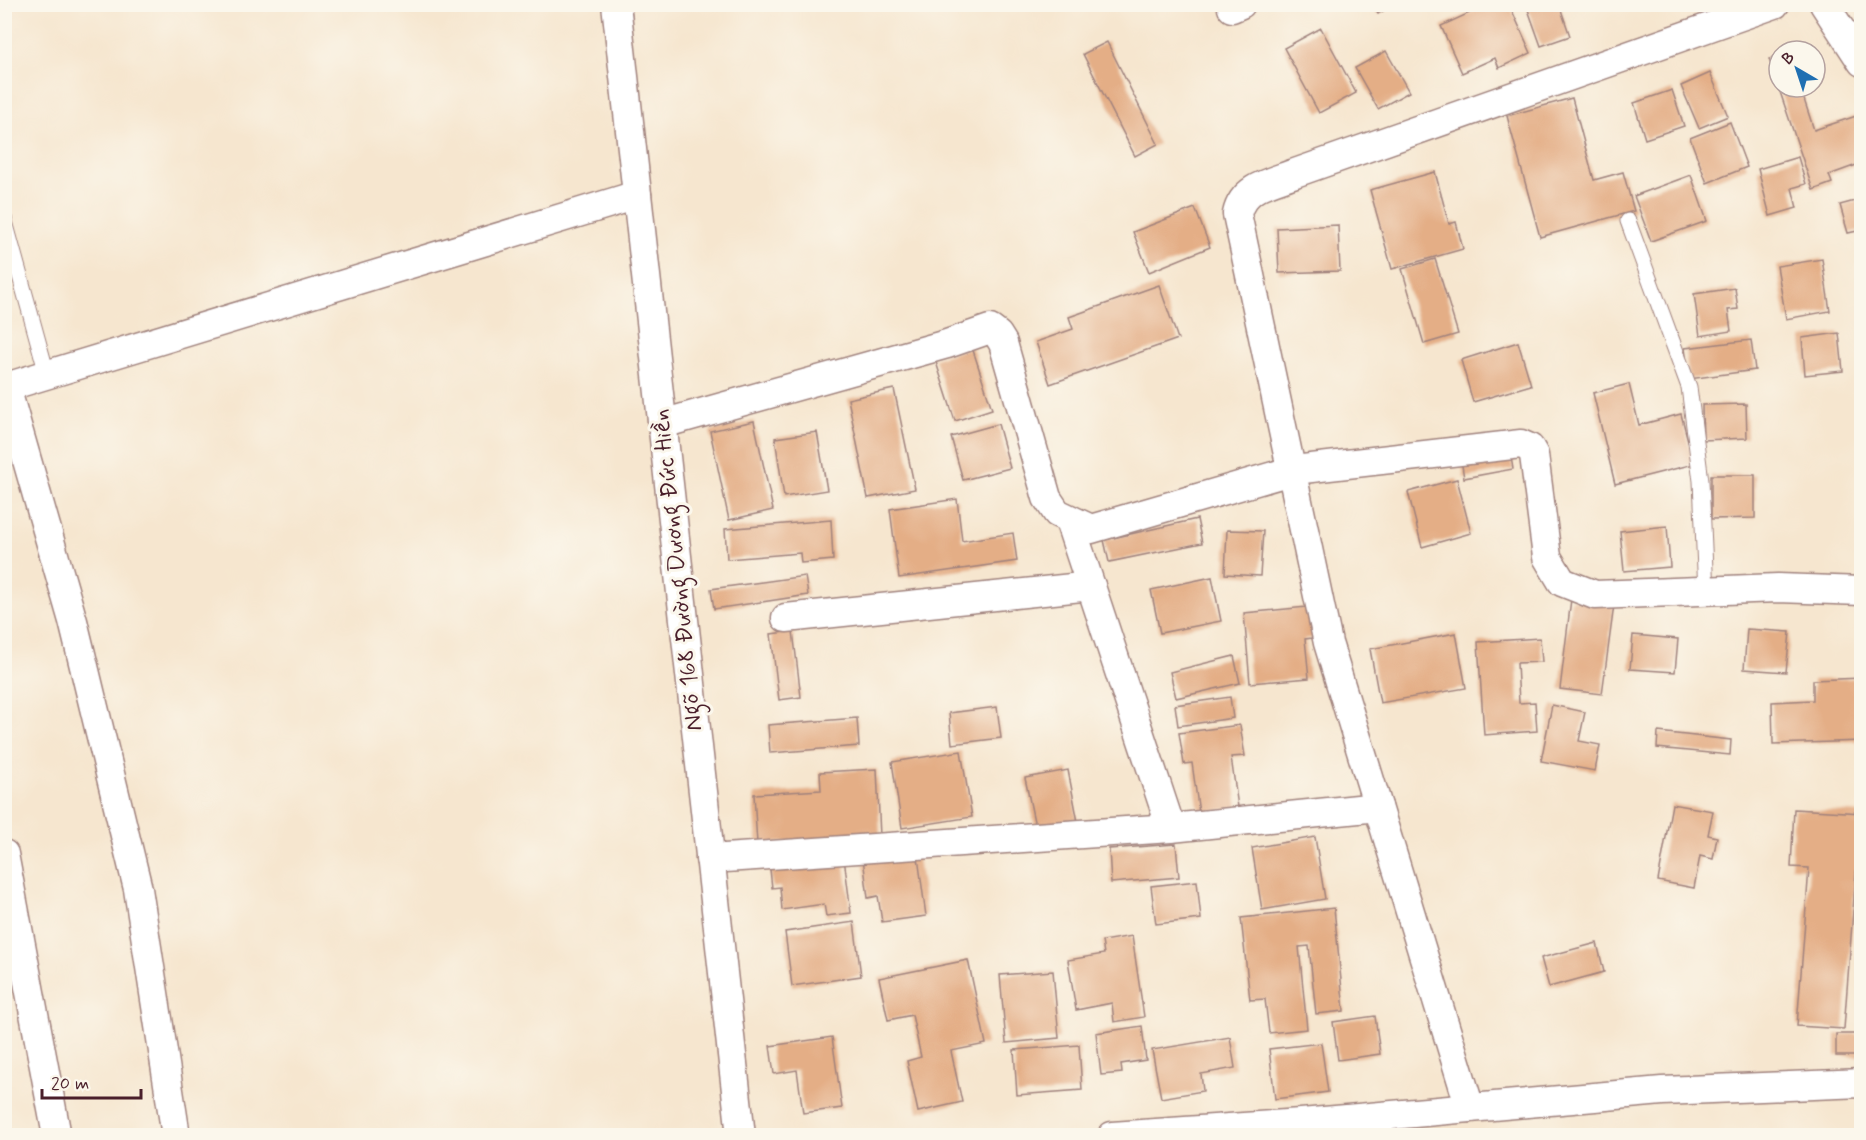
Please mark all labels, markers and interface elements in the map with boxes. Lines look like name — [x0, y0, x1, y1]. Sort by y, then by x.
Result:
north arrow — [1767, 39, 1827, 99]
text: B — [1778, 47, 1799, 70]
street label: Ngõ 168 Đường Dương Đức Hiền — [646, 407, 713, 733]
scale bar — [42, 1062, 141, 1100]
text: 20 m — [51, 1072, 89, 1096]

